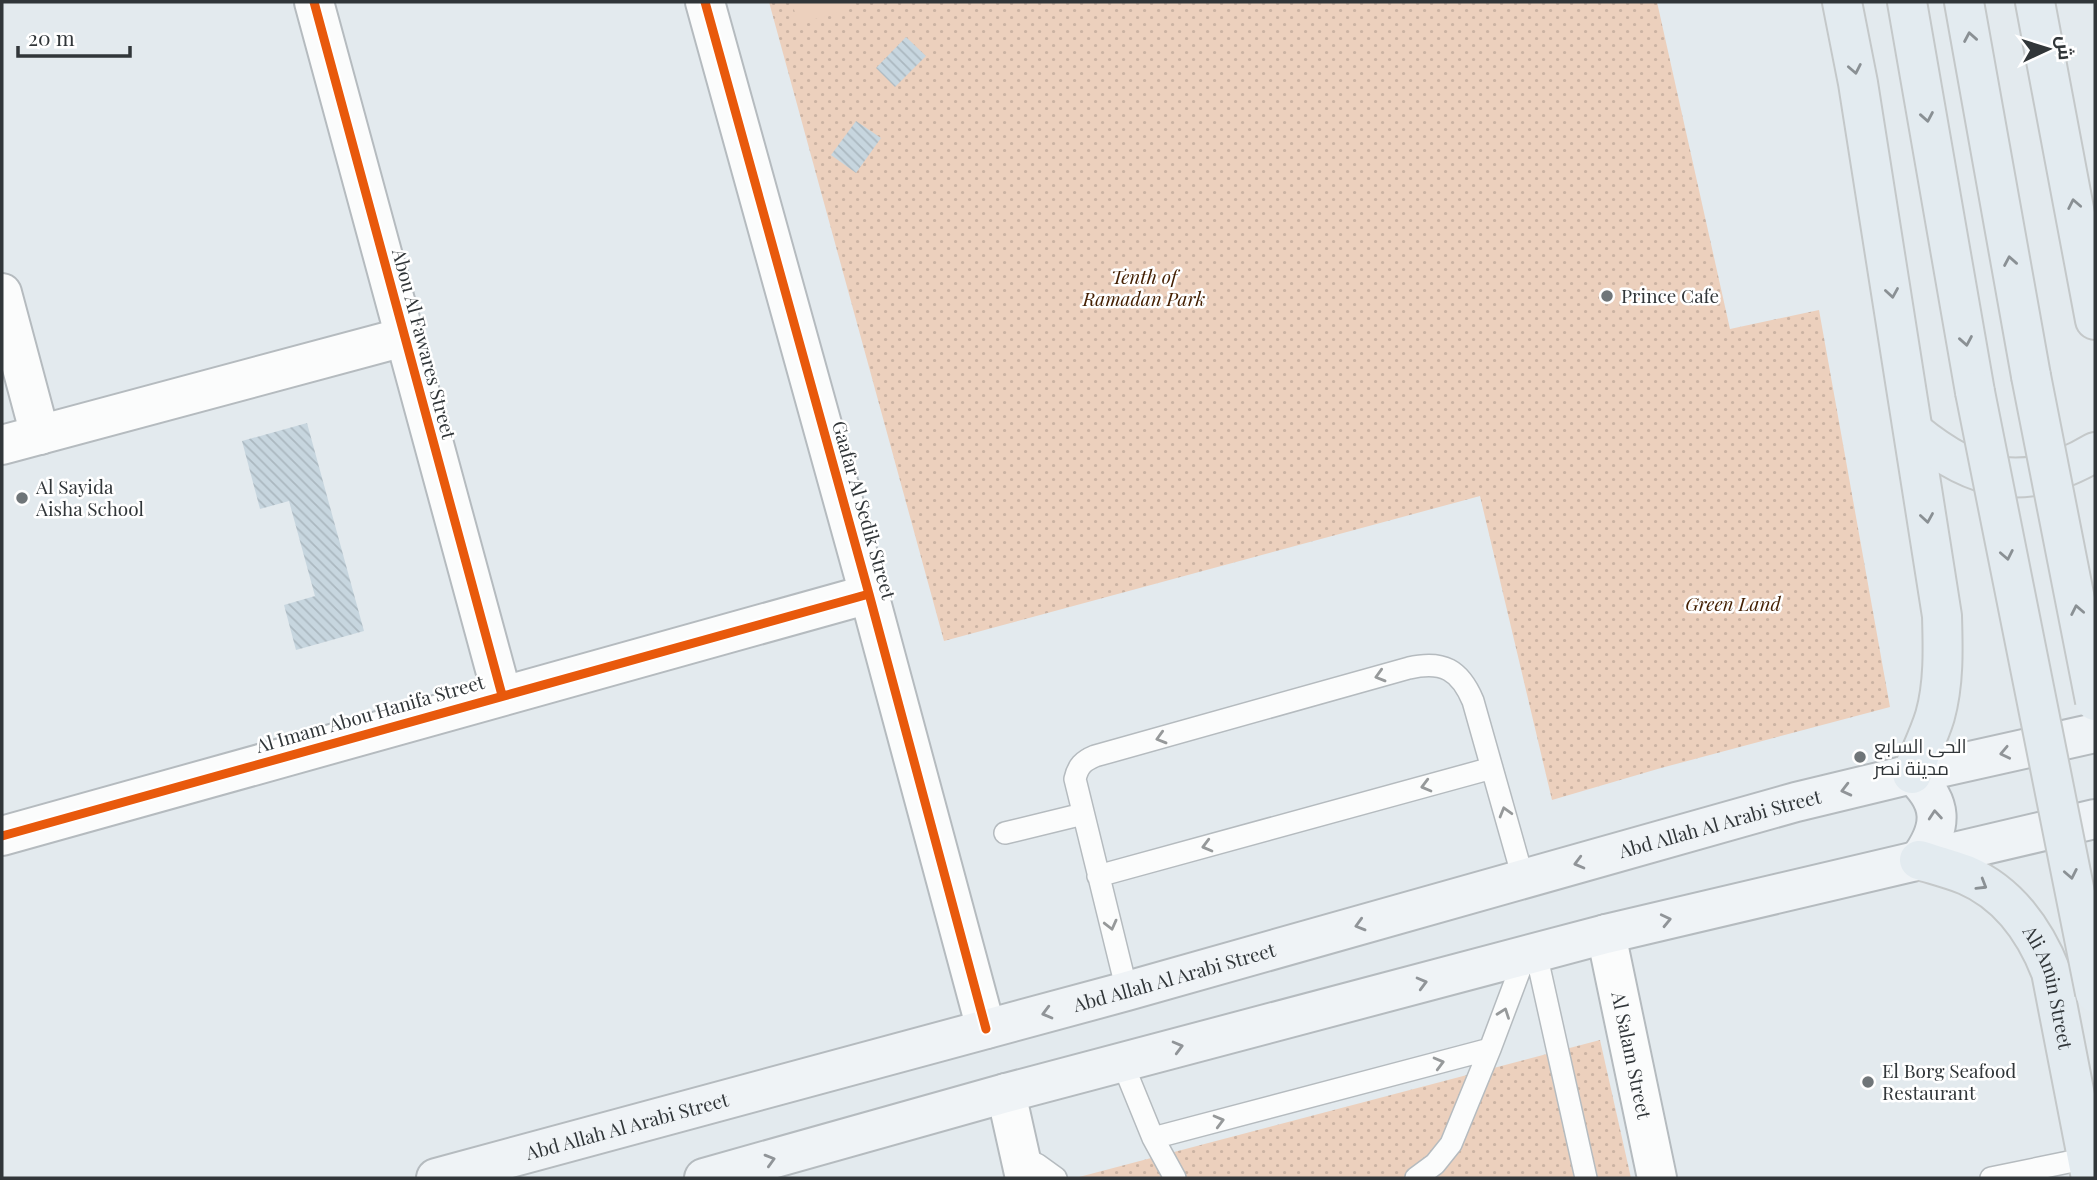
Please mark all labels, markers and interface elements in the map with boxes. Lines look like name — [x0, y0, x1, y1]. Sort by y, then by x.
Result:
scale bar — [18, 14, 130, 58]
north arrow — [2013, 14, 2083, 84]
text: 20 m — [28, 23, 75, 51]
one-way arrow — [1963, 31, 1978, 43]
text: ش — [2052, 35, 2080, 61]
one-way arrow — [1847, 63, 1862, 75]
one-way arrow — [1919, 111, 1934, 123]
one-way arrow — [2067, 198, 2082, 210]
street label: Abou Al Fawares Street — [387, 245, 463, 442]
one-way arrow — [2003, 255, 2018, 267]
park label: Tenth of Ramadan Park — [1082, 263, 1206, 311]
place label: Prince Cafe — [1621, 282, 1719, 308]
one-way arrow — [1884, 287, 1899, 299]
marker: Prince Cafe — [1599, 288, 1615, 304]
one-way arrow — [1958, 336, 1973, 347]
street label: Gaafar Al Sedik Street — [827, 417, 903, 602]
place label: Al Sayida Aisha School — [35, 473, 144, 521]
marker: Al Sayida Aisha School — [14, 490, 30, 506]
one-way arrow — [1919, 512, 1934, 524]
one-way arrow — [1999, 549, 2014, 561]
park label: Green Land — [1685, 590, 1782, 616]
one-way arrow — [2071, 604, 2086, 616]
street label: Al Imam Abou Hanifa Street — [251, 668, 487, 758]
one-way arrow — [1375, 668, 1387, 683]
one-way arrow — [1155, 729, 1167, 744]
place label: الحى السابع مدينة نصر — [1873, 732, 1967, 780]
one-way arrow — [1999, 745, 2011, 759]
marker: الحى السابع مدينة نصر — [1852, 749, 1868, 765]
one-way arrow — [1420, 777, 1432, 792]
street label: Abd Allah Al Arabi Street — [1615, 782, 1824, 864]
one-way arrow — [1840, 782, 1852, 796]
one-way arrow — [1498, 807, 1513, 819]
one-way arrow — [1928, 809, 1943, 821]
one-way arrow — [1201, 838, 1213, 852]
one-way arrow — [1573, 854, 1585, 869]
one-way arrow — [2063, 868, 2078, 880]
one-way arrow — [1975, 876, 1988, 889]
one-way arrow — [1659, 913, 1671, 928]
one-way arrow — [1354, 916, 1366, 931]
one-way arrow — [1103, 919, 1117, 931]
street label: Ali Amin Street — [2017, 919, 2080, 1052]
street label: Abd Allah Al Arabi Street — [1069, 936, 1278, 1017]
one-way arrow — [1416, 977, 1428, 991]
street label: Al Salam Street — [1606, 988, 1658, 1121]
one-way arrow — [1041, 1005, 1053, 1019]
one-way arrow — [1496, 1007, 1510, 1019]
one-way arrow — [1172, 1041, 1184, 1056]
one-way arrow — [1433, 1056, 1445, 1071]
place label: El Borg Seafood Restaurant — [1882, 1057, 2016, 1105]
marker: El Borg Seafood Restaurant — [1860, 1074, 1876, 1090]
street label: Abd Allah Al Arabi Street — [522, 1085, 731, 1165]
one-way arrow — [1213, 1115, 1225, 1129]
one-way arrow — [764, 1153, 776, 1168]

